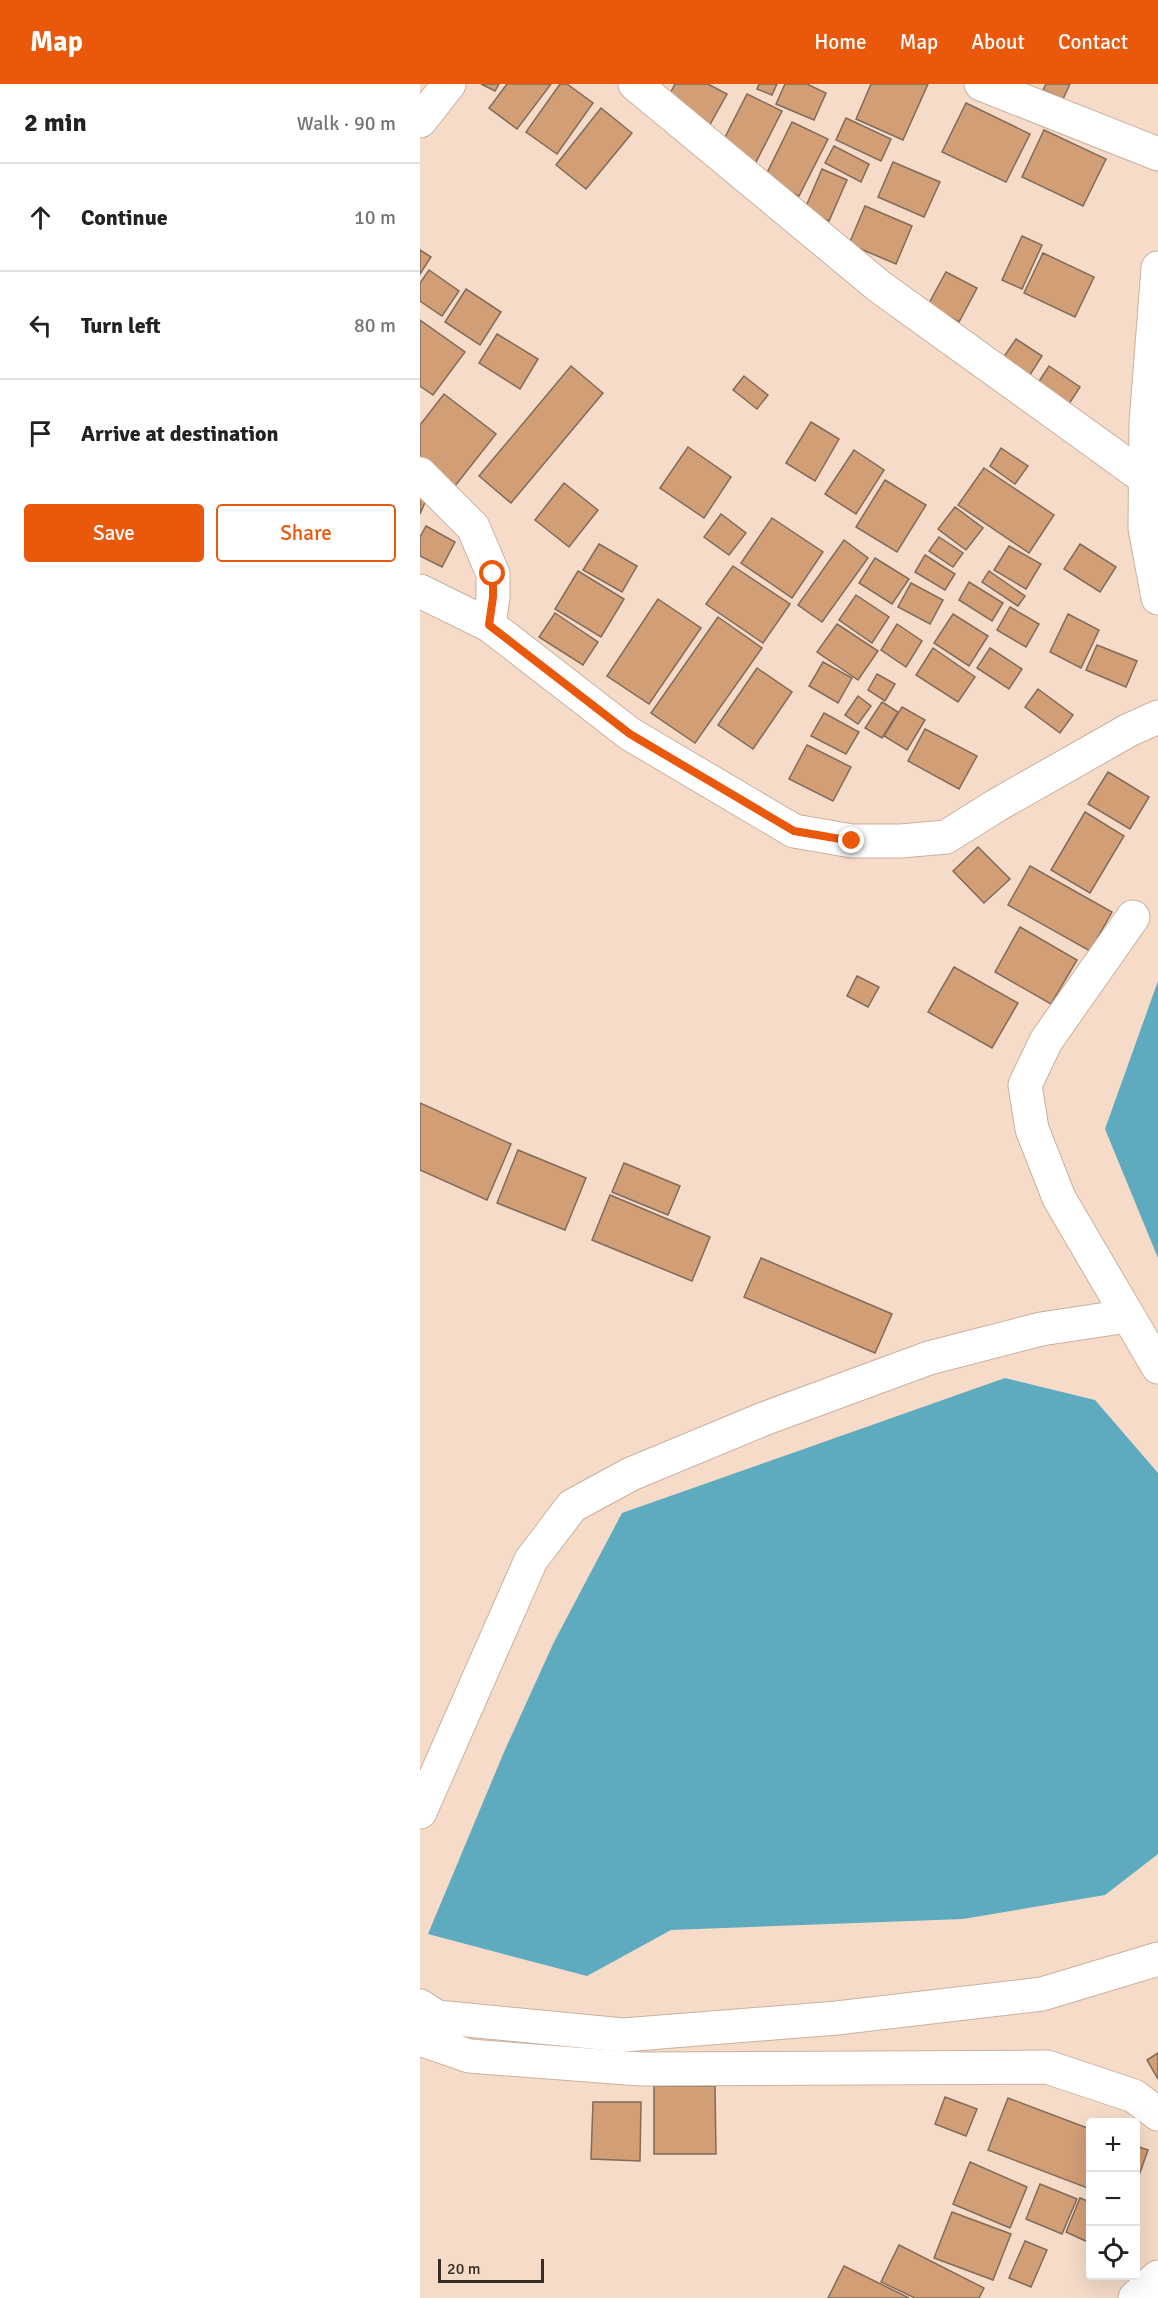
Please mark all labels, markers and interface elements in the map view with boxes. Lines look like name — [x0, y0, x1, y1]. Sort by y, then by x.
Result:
text: Map — [30, 25, 83, 59]
text: Home — [814, 29, 867, 55]
text: Map — [900, 29, 938, 55]
text: About — [971, 29, 1025, 55]
text: Contact — [1058, 29, 1128, 55]
text: 2 min — [24, 107, 87, 139]
text: Walk · 90 m — [297, 111, 396, 136]
icon: ahead — [24, 201, 57, 234]
text: Continue — [81, 204, 168, 231]
text: 10 m — [354, 205, 396, 230]
icon: left — [24, 309, 57, 342]
text: Turn left — [81, 312, 161, 339]
text: 80 m — [354, 313, 396, 338]
icon: arrive — [24, 417, 57, 450]
text: Arrive at destination — [81, 420, 278, 447]
button: Save — [24, 504, 204, 562]
button: Share — [216, 504, 396, 562]
route start — [479, 560, 505, 586]
route end — [838, 827, 864, 853]
map controls — [1086, 2118, 1140, 2280]
button: + — [1086, 2118, 1140, 2172]
button: − — [1086, 2172, 1140, 2226]
button: locate — [1086, 2226, 1140, 2280]
scale bar — [438, 2256, 544, 2284]
text: 20 m — [447, 2259, 481, 2279]

